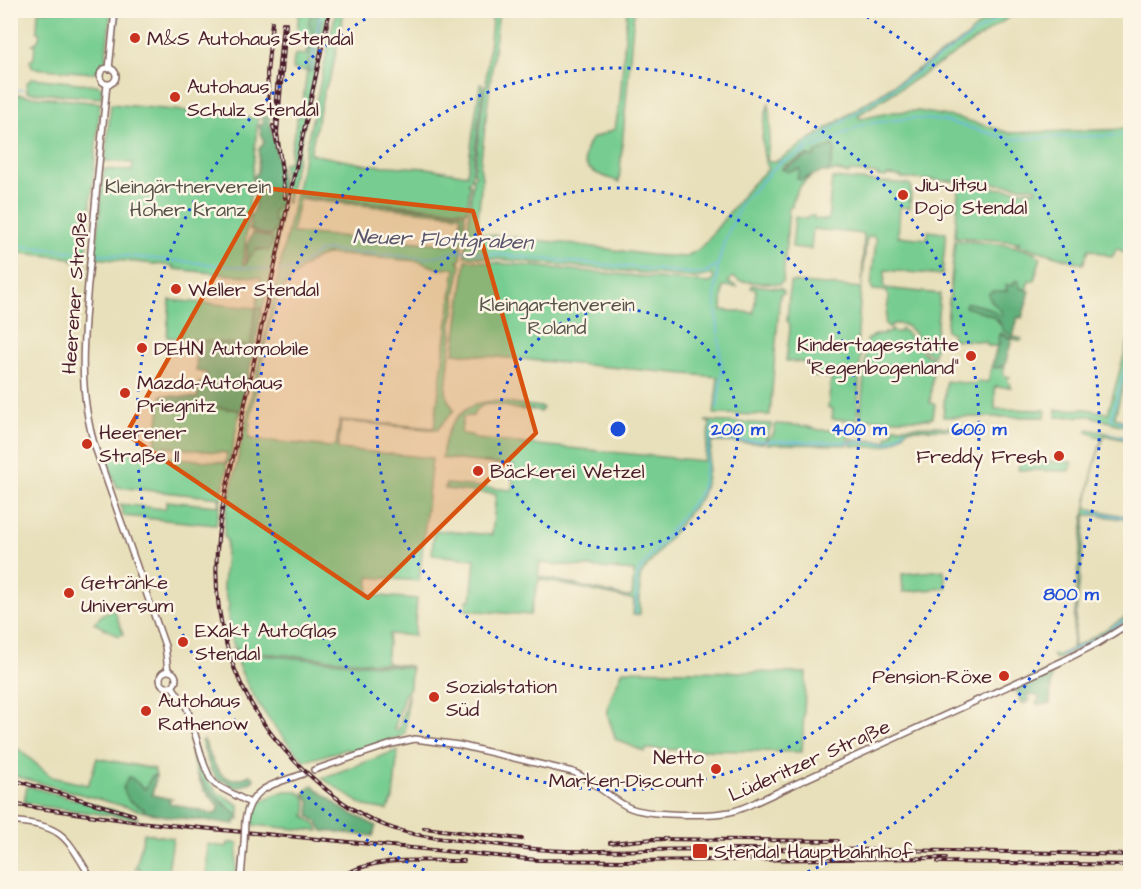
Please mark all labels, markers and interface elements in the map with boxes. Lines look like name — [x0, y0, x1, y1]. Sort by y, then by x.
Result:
place label: M&S Autohaus Stendal — [147, 25, 354, 53]
marker: M&S Autohaus Stendal — [128, 31, 142, 45]
place label: Autohaus Schulz Stendal — [187, 73, 319, 124]
marker: Autohaus Schulz Stendal — [168, 90, 182, 104]
place label: Jiu-Jitsu Dojo Stendal — [915, 171, 1027, 222]
park label: Kleingärtnerverein Hoher Kranz — [105, 173, 271, 224]
marker: Jiu-Jitsu Dojo Stendal — [896, 188, 910, 202]
street label: Heerener Straße — [55, 211, 95, 375]
water label: Neuer Flottgraben — [353, 222, 535, 258]
place label: Weller Stendal — [188, 276, 319, 304]
marker: Weller Stendal — [169, 282, 183, 296]
park label: Kleingartenverein Roland — [479, 291, 635, 342]
place label: Kindertagesstätte "Regenbogenland" — [797, 331, 959, 383]
place label: DEHN Automobile — [154, 335, 309, 363]
marker: DEHN Automobile — [135, 341, 149, 355]
marker: Kindertagesstätte "Regenbogenland" — [964, 349, 978, 363]
place label: Mazda-Autohaus Priegnitz — [137, 369, 283, 421]
marker: Mazda-Autohaus Priegnitz — [118, 386, 132, 400]
text: 200 m — [710, 417, 766, 442]
text: 400 m — [831, 417, 888, 442]
text: 600 m — [951, 417, 1008, 442]
place label: Heerener Straße 11 — [99, 419, 186, 470]
centre of rings — [608, 419, 628, 439]
marker: Heerener Straße 11 — [80, 437, 94, 451]
place label: Freddy Fresh — [916, 443, 1047, 472]
marker: Freddy Fresh — [1052, 449, 1066, 463]
place label: Bäckerei Wetzel — [490, 458, 645, 486]
marker: Bäckerei Wetzel — [471, 464, 485, 478]
place label: Getränke Universum — [81, 569, 174, 620]
text: 800 m — [1043, 582, 1100, 607]
marker: Getränke Universum — [62, 586, 76, 600]
place label: EXakt AutoGlas Stendal — [195, 617, 337, 668]
marker: EXakt AutoGlas Stendal — [176, 635, 190, 649]
place label: Pension-Röxe — [872, 663, 992, 691]
marker: Pension-Röxe — [997, 669, 1011, 683]
place label: Sozialstation Süd — [446, 673, 557, 724]
place label: Autohaus Rathenow — [158, 687, 249, 738]
marker: Sozialstation Süd — [427, 690, 441, 704]
marker: Autohaus Rathenow — [139, 704, 153, 718]
street label: Lüderitzer Straße — [724, 713, 895, 809]
place label: Netto Marken-Discount — [549, 744, 704, 795]
marker: Netto Marken-Discount — [709, 762, 723, 776]
place label: Stendal Hauptbahnhof — [714, 838, 913, 866]
marker: Stendal Hauptbahnhof — [691, 842, 709, 860]

